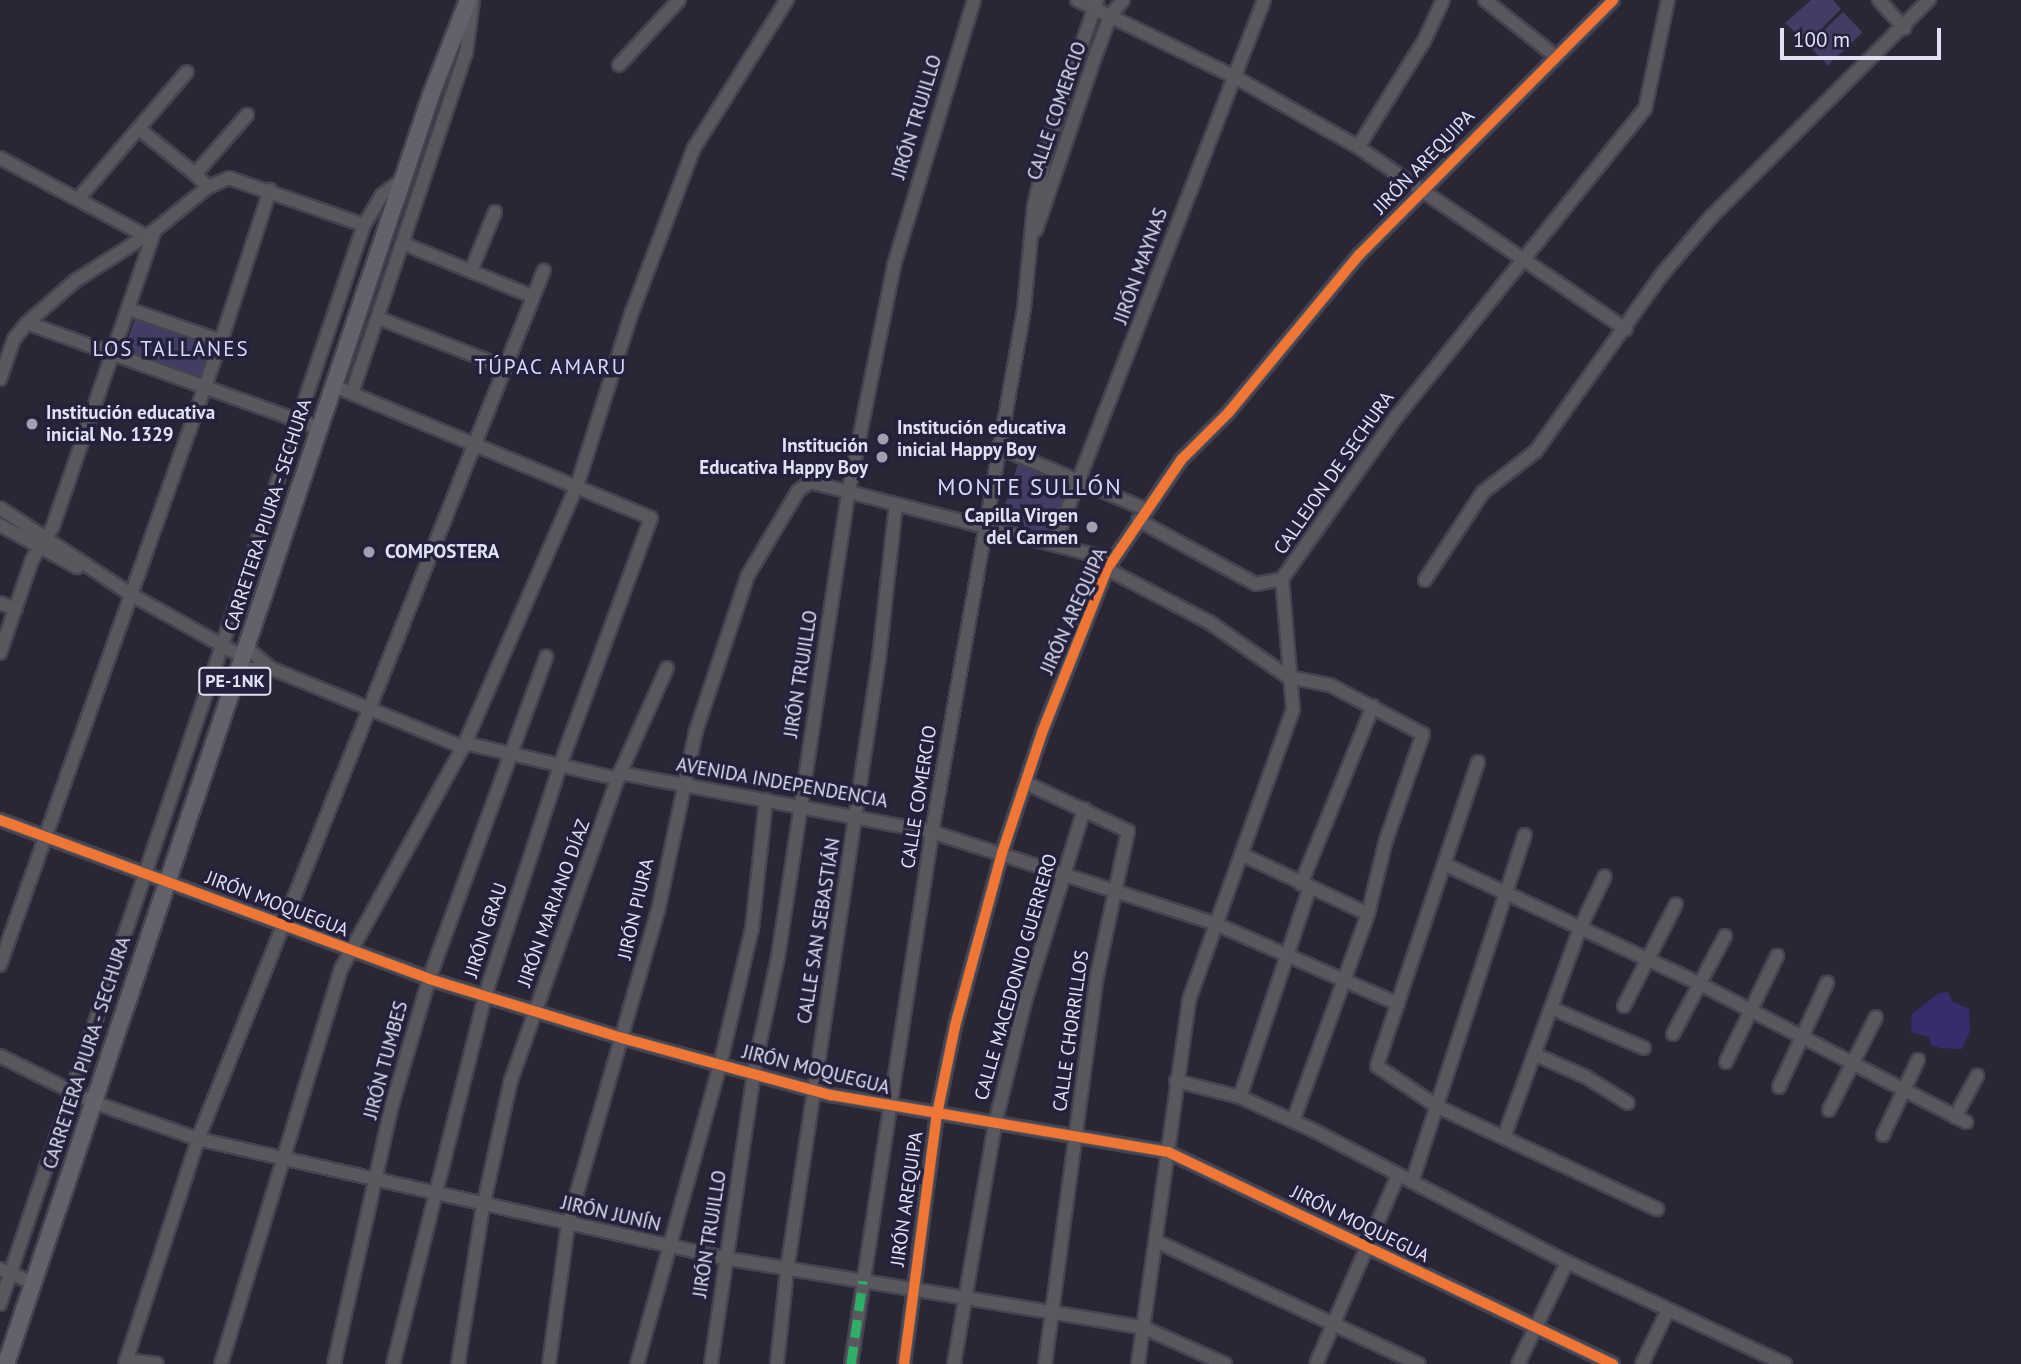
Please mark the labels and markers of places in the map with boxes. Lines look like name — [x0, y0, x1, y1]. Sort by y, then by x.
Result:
place label: Institución educativa inicial No. 1329 — [46, 402, 215, 446]
marker: Institución educativa inicial No. 1329 — [24, 416, 40, 432]
place label: Institución educativa inicial Happy Boy — [897, 417, 1066, 461]
marker: Institución educativa inicial Happy Boy — [875, 431, 891, 447]
place label: Institución Educativa Happy Boy — [699, 435, 868, 479]
marker: Institución Educativa Happy Boy — [874, 449, 890, 465]
place label: Capilla Virgen del Carmen — [964, 505, 1078, 549]
marker: Capilla Virgen del Carmen — [1084, 519, 1100, 535]
place label: COMPOSTERA — [385, 541, 499, 563]
marker: COMPOSTERA — [359, 542, 379, 562]

